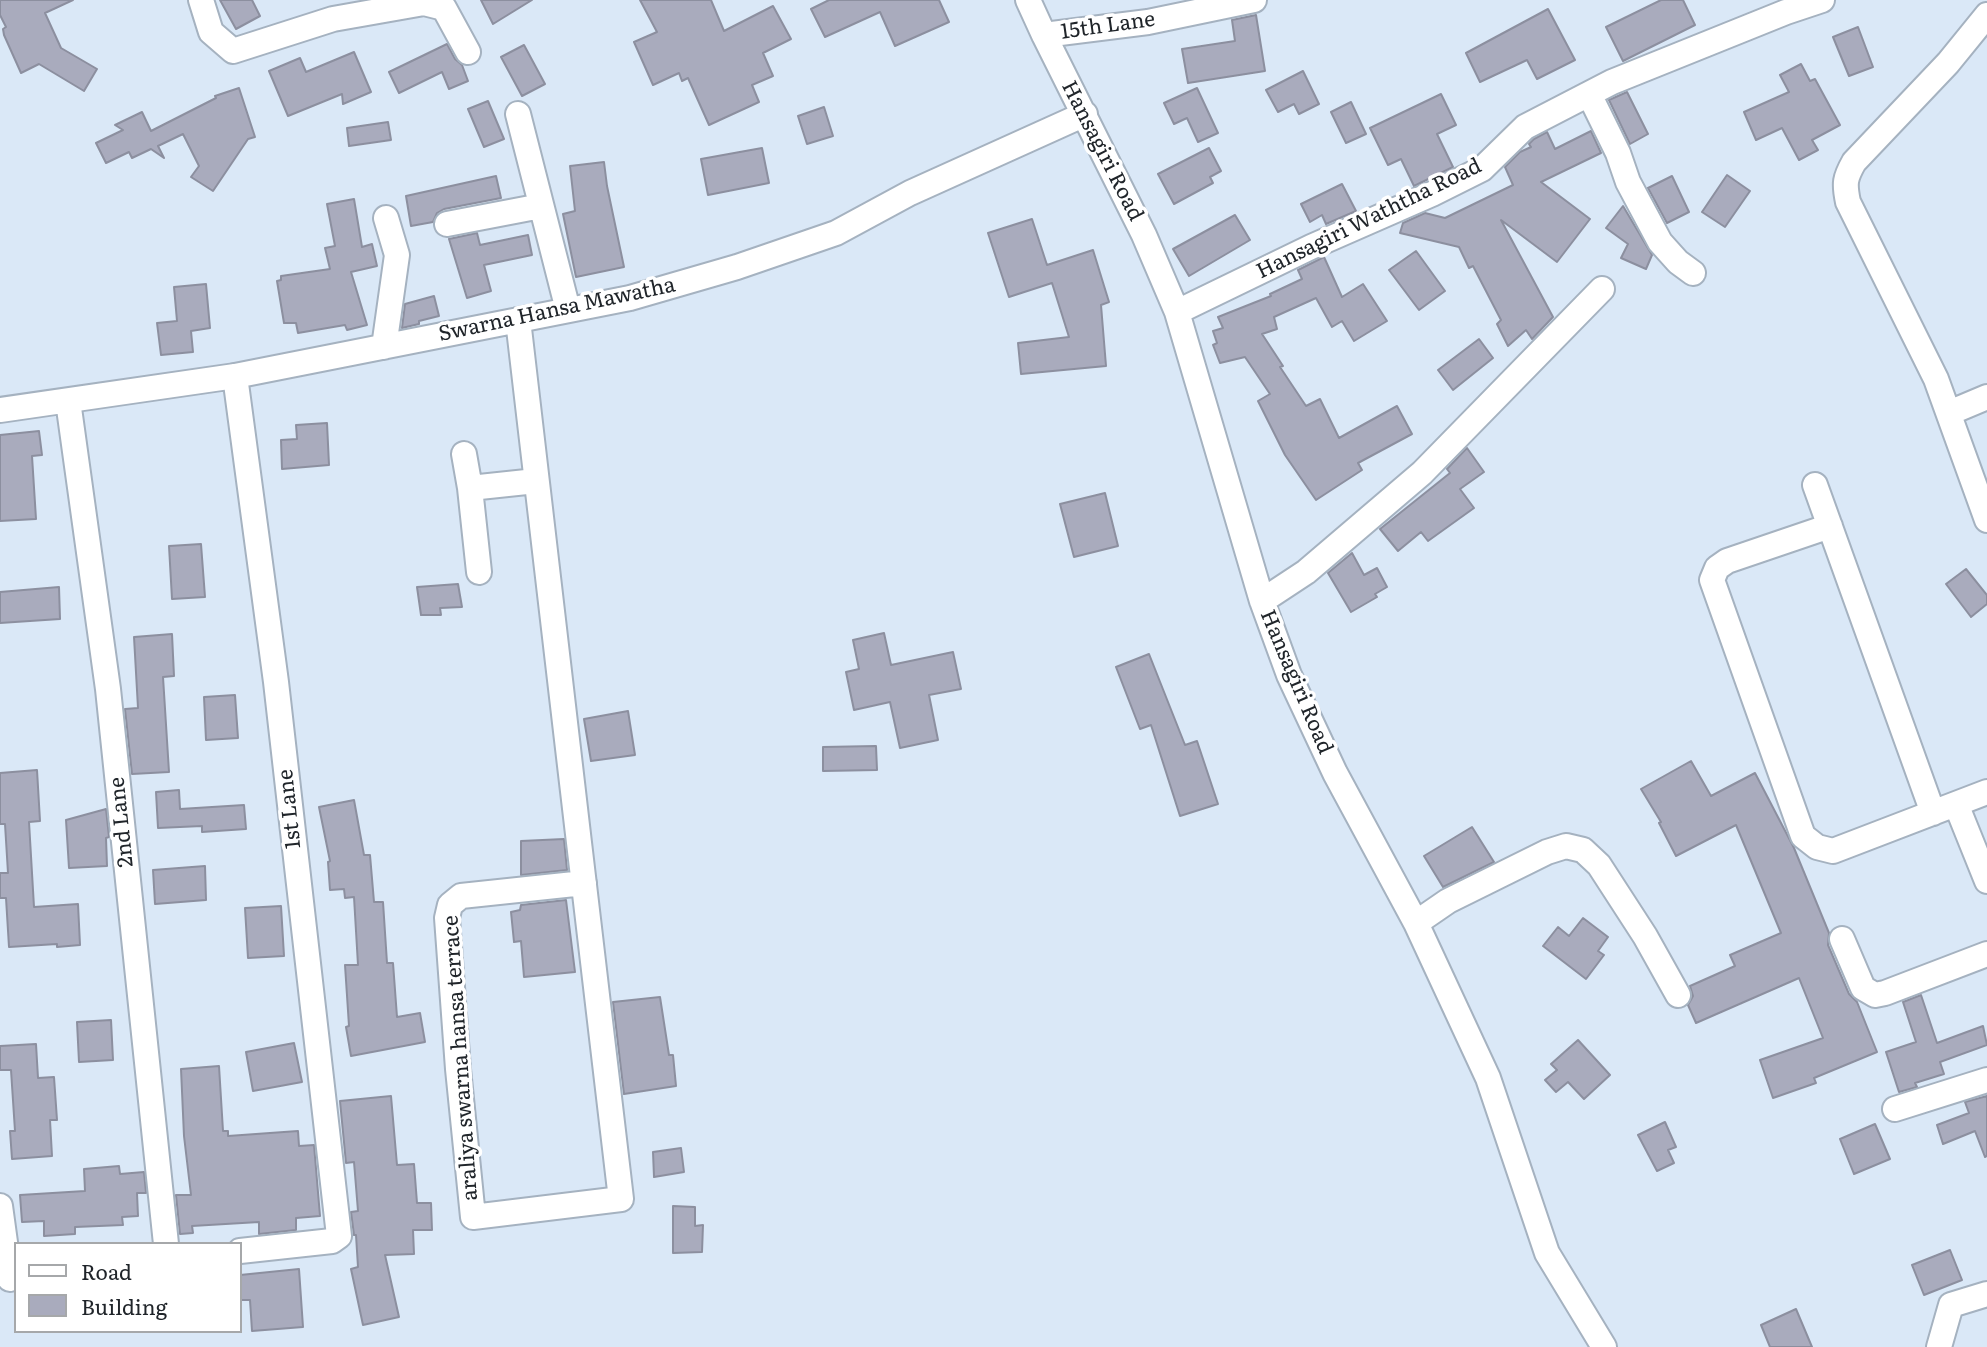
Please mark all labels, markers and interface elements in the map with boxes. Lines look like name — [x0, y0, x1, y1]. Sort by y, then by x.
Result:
street label: 15th Lane — [1059, 7, 1157, 45]
street label: Hansagiri Road — [1056, 77, 1148, 225]
street label: Hansagiri Waththa Road — [1252, 154, 1486, 284]
street label: Swarna Hansa Mawatha — [436, 273, 678, 347]
street label: Hansagiri Road — [1254, 606, 1338, 758]
street label: 1st Lane — [273, 768, 307, 850]
street label: 2nd Lane — [105, 776, 139, 868]
street label: araliya swarna hansa terrace — [438, 914, 484, 1202]
legend — [14, 1242, 242, 1333]
text: Road — [81, 1255, 132, 1286]
text: Building — [81, 1290, 167, 1321]

